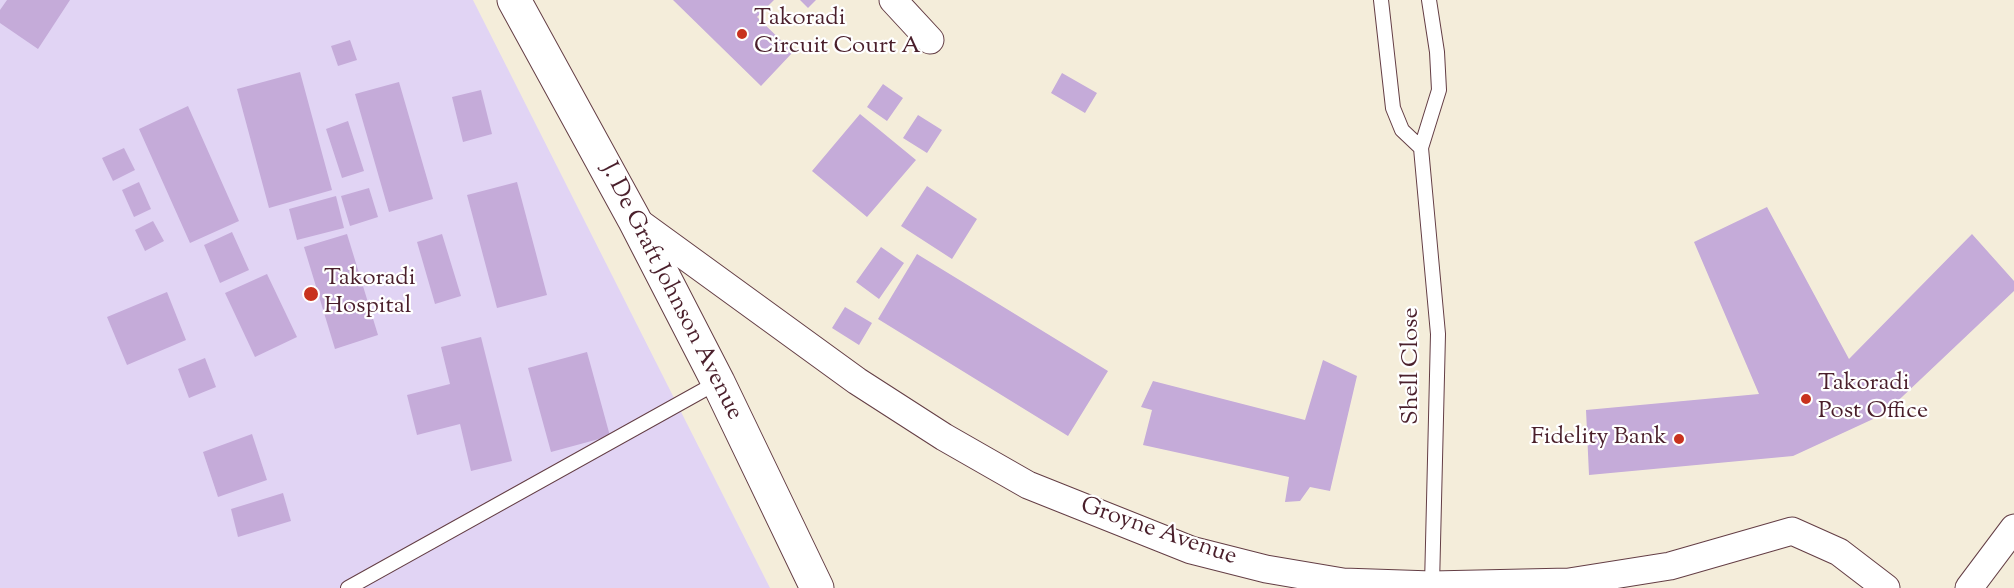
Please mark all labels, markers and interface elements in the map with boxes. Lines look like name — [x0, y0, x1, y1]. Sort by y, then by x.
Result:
place label: Takoradi Circuit Court A — [754, 6, 921, 62]
marker: Takoradi Circuit Court A — [735, 27, 749, 41]
street label: J. De Graft Johnson Avenue — [592, 158, 748, 426]
place label: Takoradi Hospital — [324, 266, 416, 322]
marker: Takoradi Hospital — [302, 285, 320, 303]
street label: Shell Close — [1399, 307, 1427, 425]
place label: Takoradi Post Office — [1818, 371, 1928, 427]
marker: Takoradi Post Office — [1799, 392, 1813, 406]
place label: Fidelity Bank — [1531, 425, 1667, 453]
marker: Fidelity Bank — [1672, 432, 1686, 446]
street label: Groyne Avenue — [1076, 493, 1240, 573]

